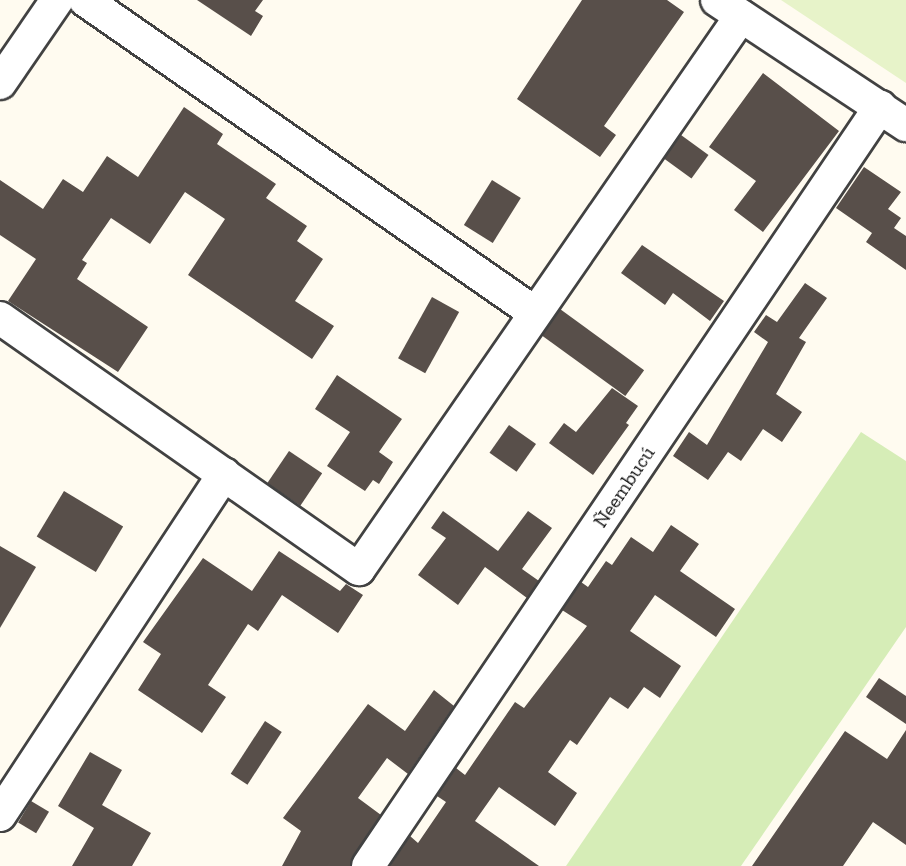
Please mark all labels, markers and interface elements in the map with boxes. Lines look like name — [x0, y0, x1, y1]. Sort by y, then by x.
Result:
street label: Ñeembucú — [588, 442, 660, 532]

